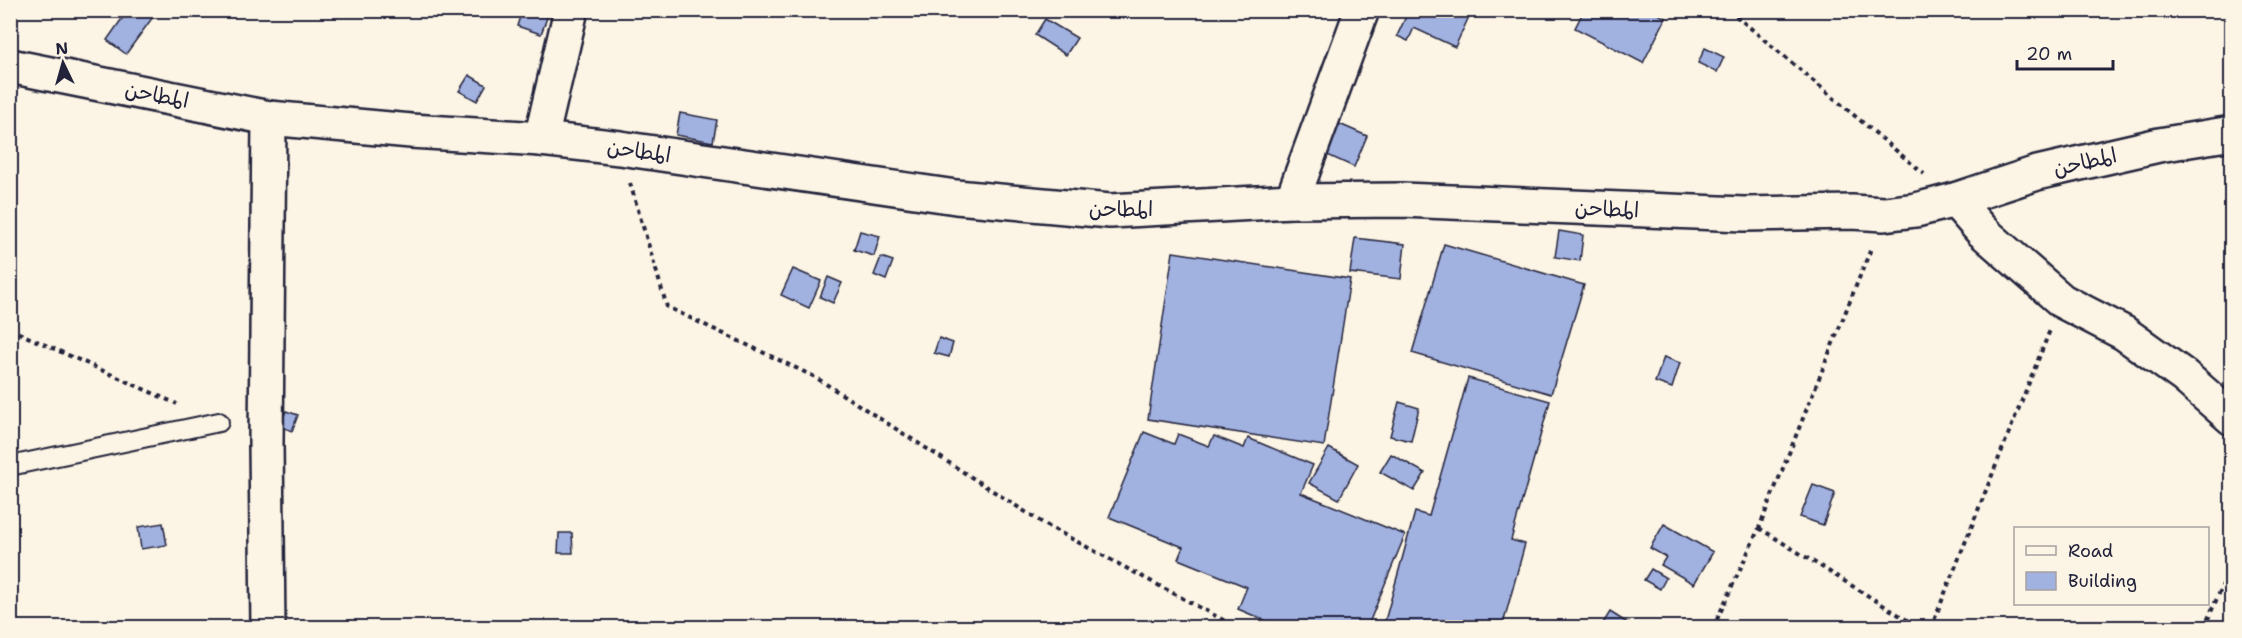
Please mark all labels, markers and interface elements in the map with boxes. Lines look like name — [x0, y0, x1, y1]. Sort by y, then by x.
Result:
north arrow — [33, 33, 93, 93]
scale bar — [2017, 33, 2113, 71]
text: N — [55, 38, 69, 60]
text: 20 m — [2026, 42, 2072, 66]
street label: المطاحن — [123, 75, 191, 115]
street label: المطاحن — [605, 133, 673, 169]
street label: المطاحن — [2051, 141, 2119, 183]
street label: المطاحن — [1574, 194, 1640, 224]
street label: المطاحن — [1089, 195, 1153, 223]
legend — [2014, 527, 2209, 605]
text: Road — [2068, 539, 2113, 563]
text: Building — [2068, 569, 2137, 593]

